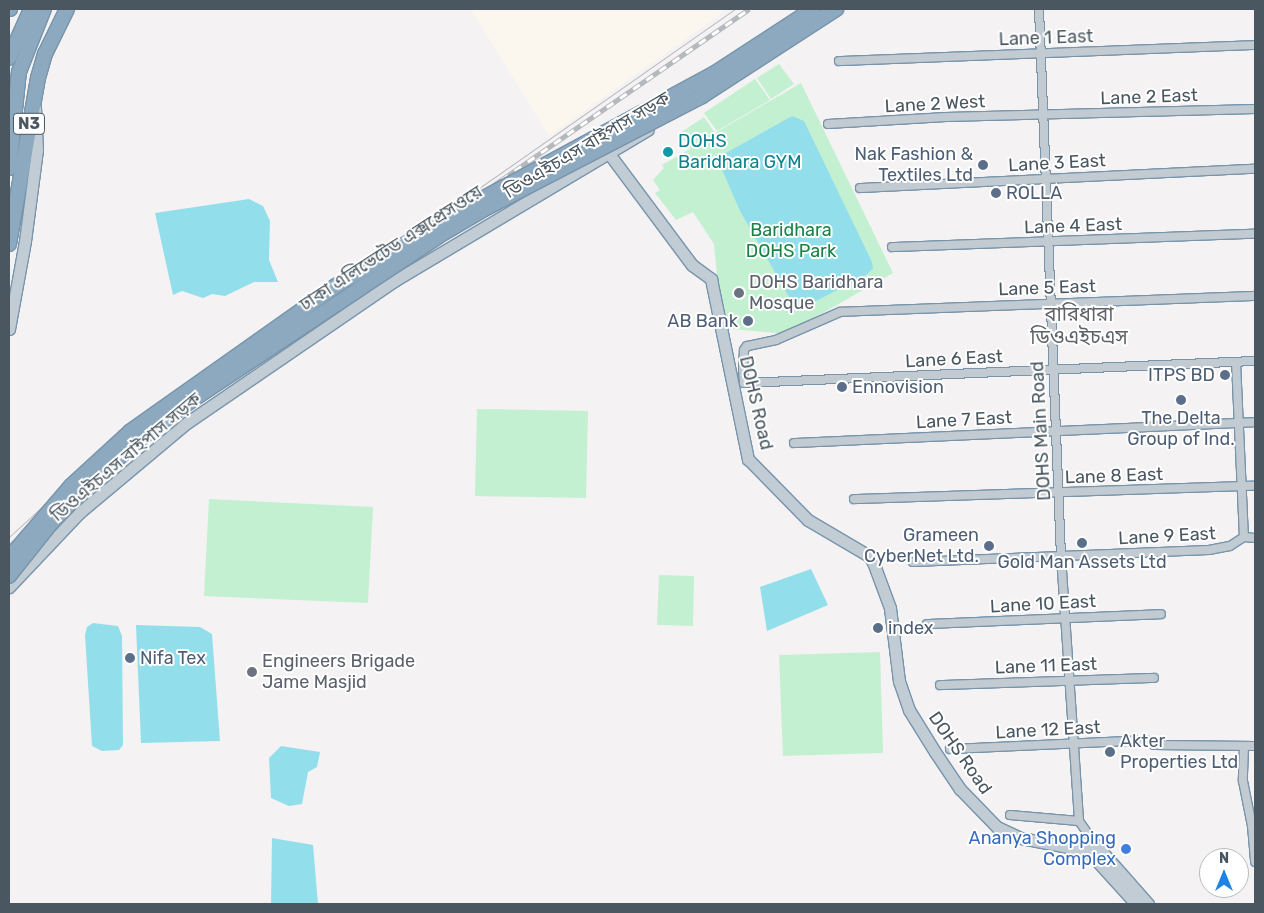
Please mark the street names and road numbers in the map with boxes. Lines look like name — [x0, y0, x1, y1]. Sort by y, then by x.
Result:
street label: Lane 1 East — [998, 26, 1094, 50]
street label: Lane 2 East — [1100, 85, 1198, 109]
street label: ডিওএইচএস বাইপাস সড়ক — [500, 87, 674, 203]
street label: Lane 2 West — [884, 91, 986, 117]
road number: N3 — [13, 110, 45, 138]
street label: Lane 3 East — [1008, 150, 1106, 176]
street label: ঢাকা এলিভেটেড এক্সপ্রেসওয়ে — [295, 181, 487, 315]
street label: Lane 4 East — [1024, 213, 1122, 239]
street label: Lane 5 East — [998, 276, 1096, 300]
street label: Lane 6 East — [905, 346, 1003, 372]
street label: DOHS Road — [735, 354, 777, 452]
street label: DOHS Main Road — [1027, 361, 1055, 501]
street label: ডিওএইচএস বাইপাস সড়ক — [47, 388, 205, 526]
street label: Lane 7 East — [915, 407, 1013, 433]
street label: Lane 8 East — [1064, 463, 1164, 489]
street label: Lane 9 East — [1118, 523, 1216, 549]
street label: Lane 10 East — [989, 590, 1097, 618]
street label: Lane 11 East — [994, 653, 1098, 679]
street label: DOHS Road — [924, 708, 996, 798]
street label: Lane 12 East — [995, 716, 1101, 744]

